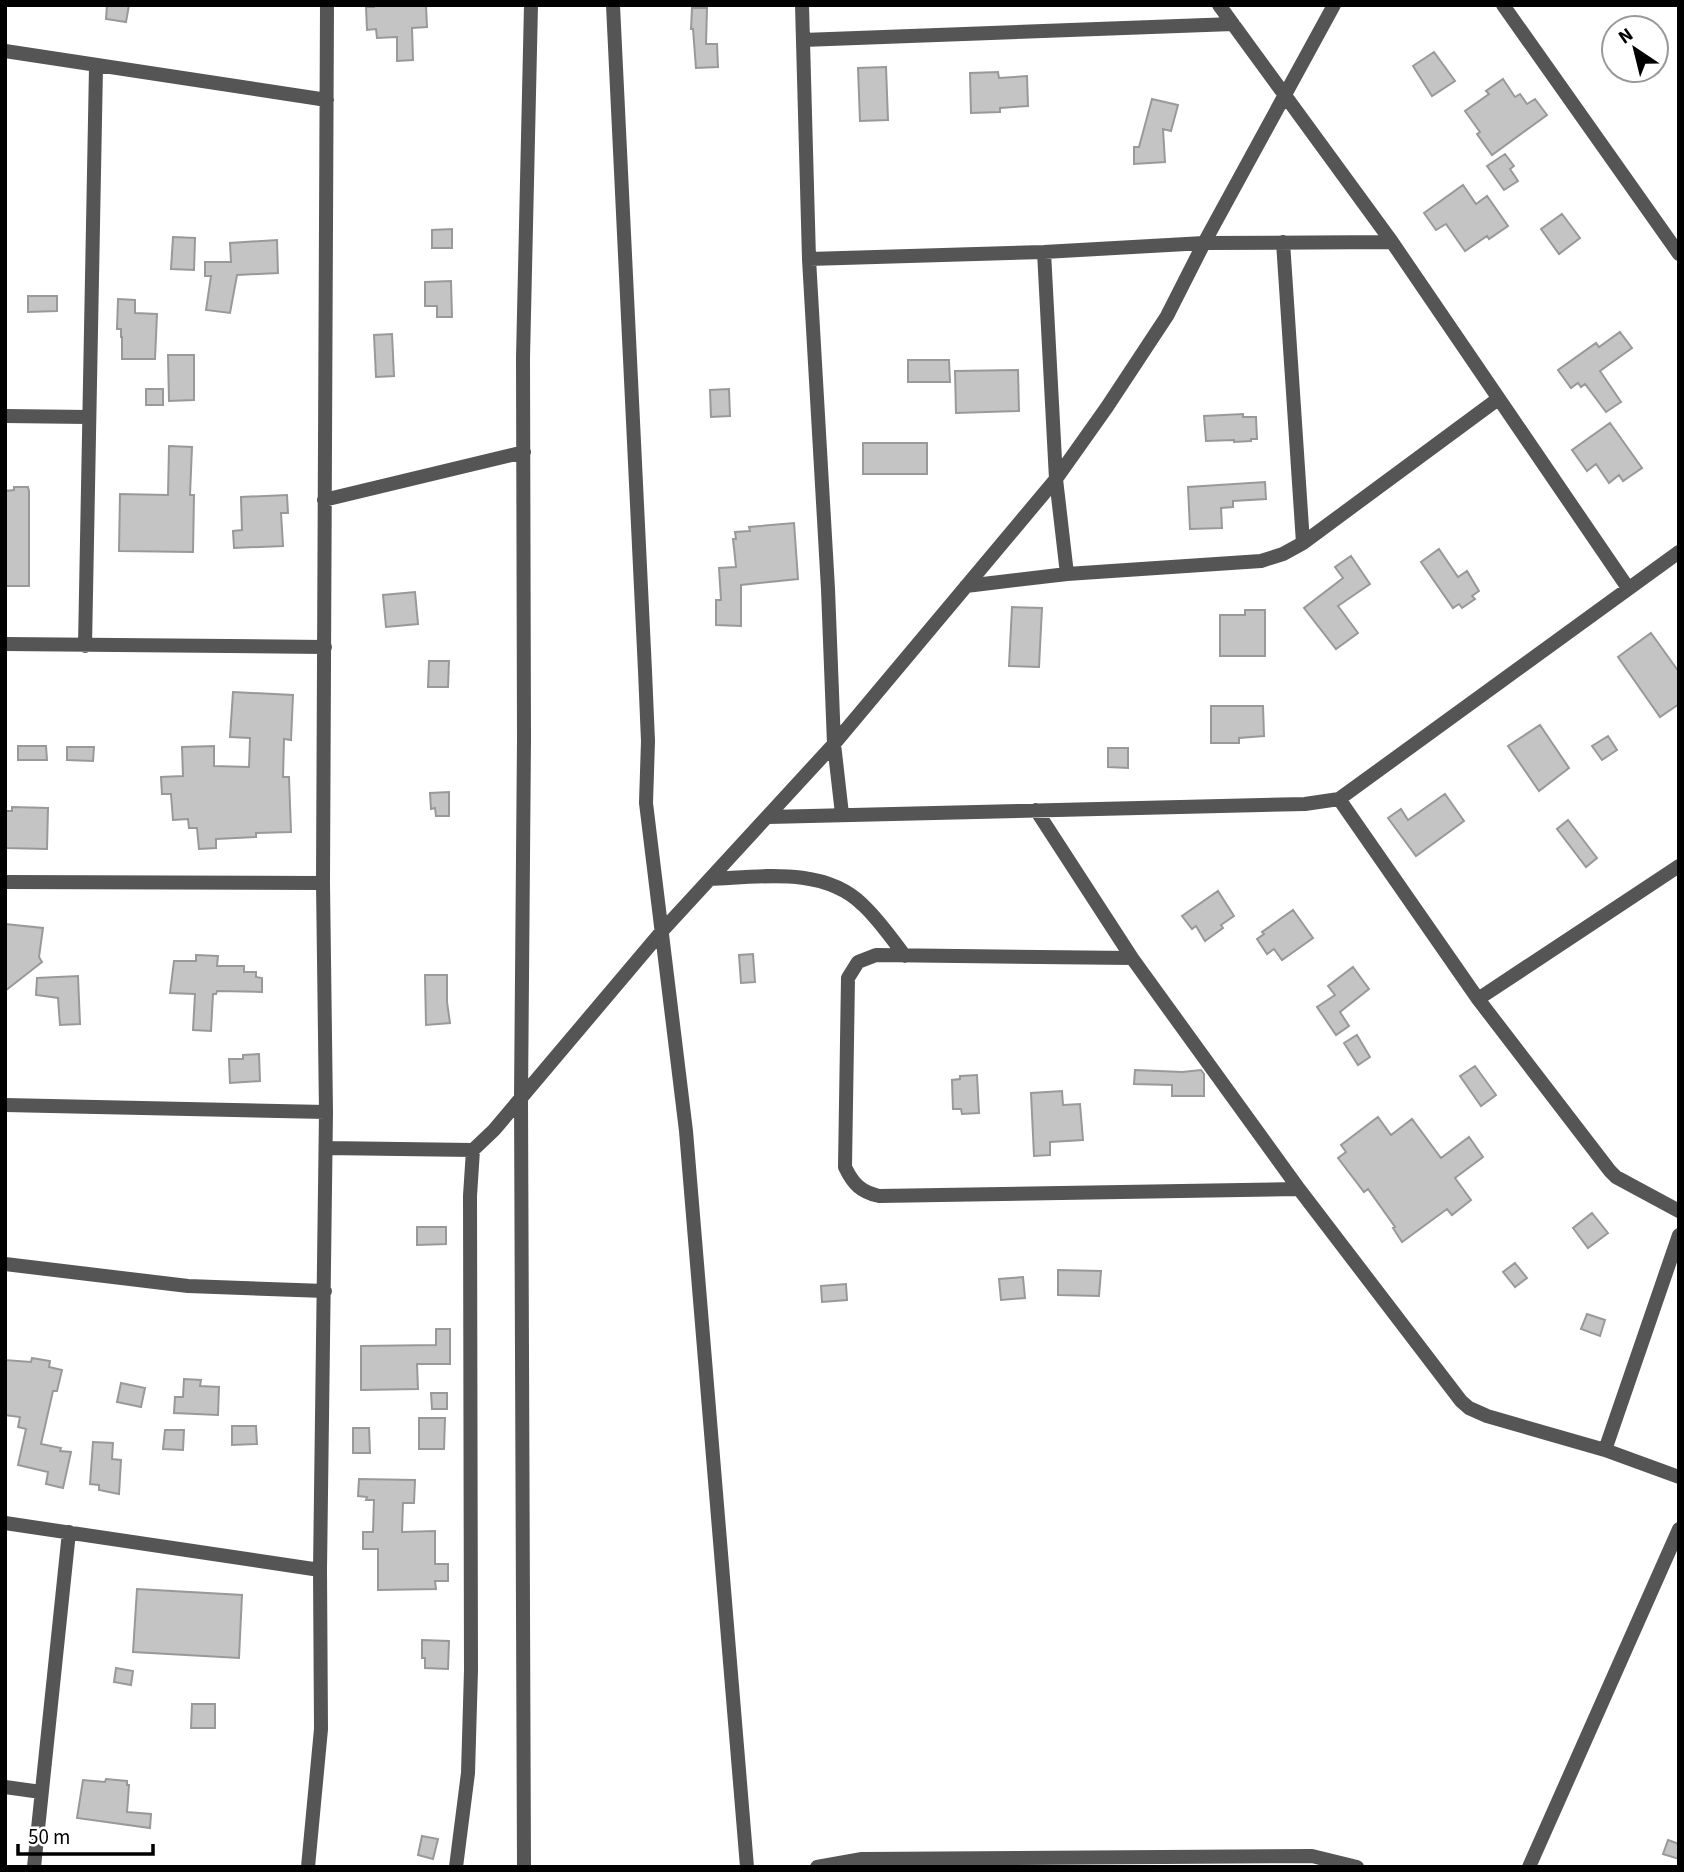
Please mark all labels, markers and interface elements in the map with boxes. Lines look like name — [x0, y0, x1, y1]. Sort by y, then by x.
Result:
north arrow — [1600, 14, 1670, 84]
text: N — [1613, 22, 1639, 51]
scale bar — [18, 1812, 152, 1856]
text: 50 m — [28, 1822, 70, 1852]

